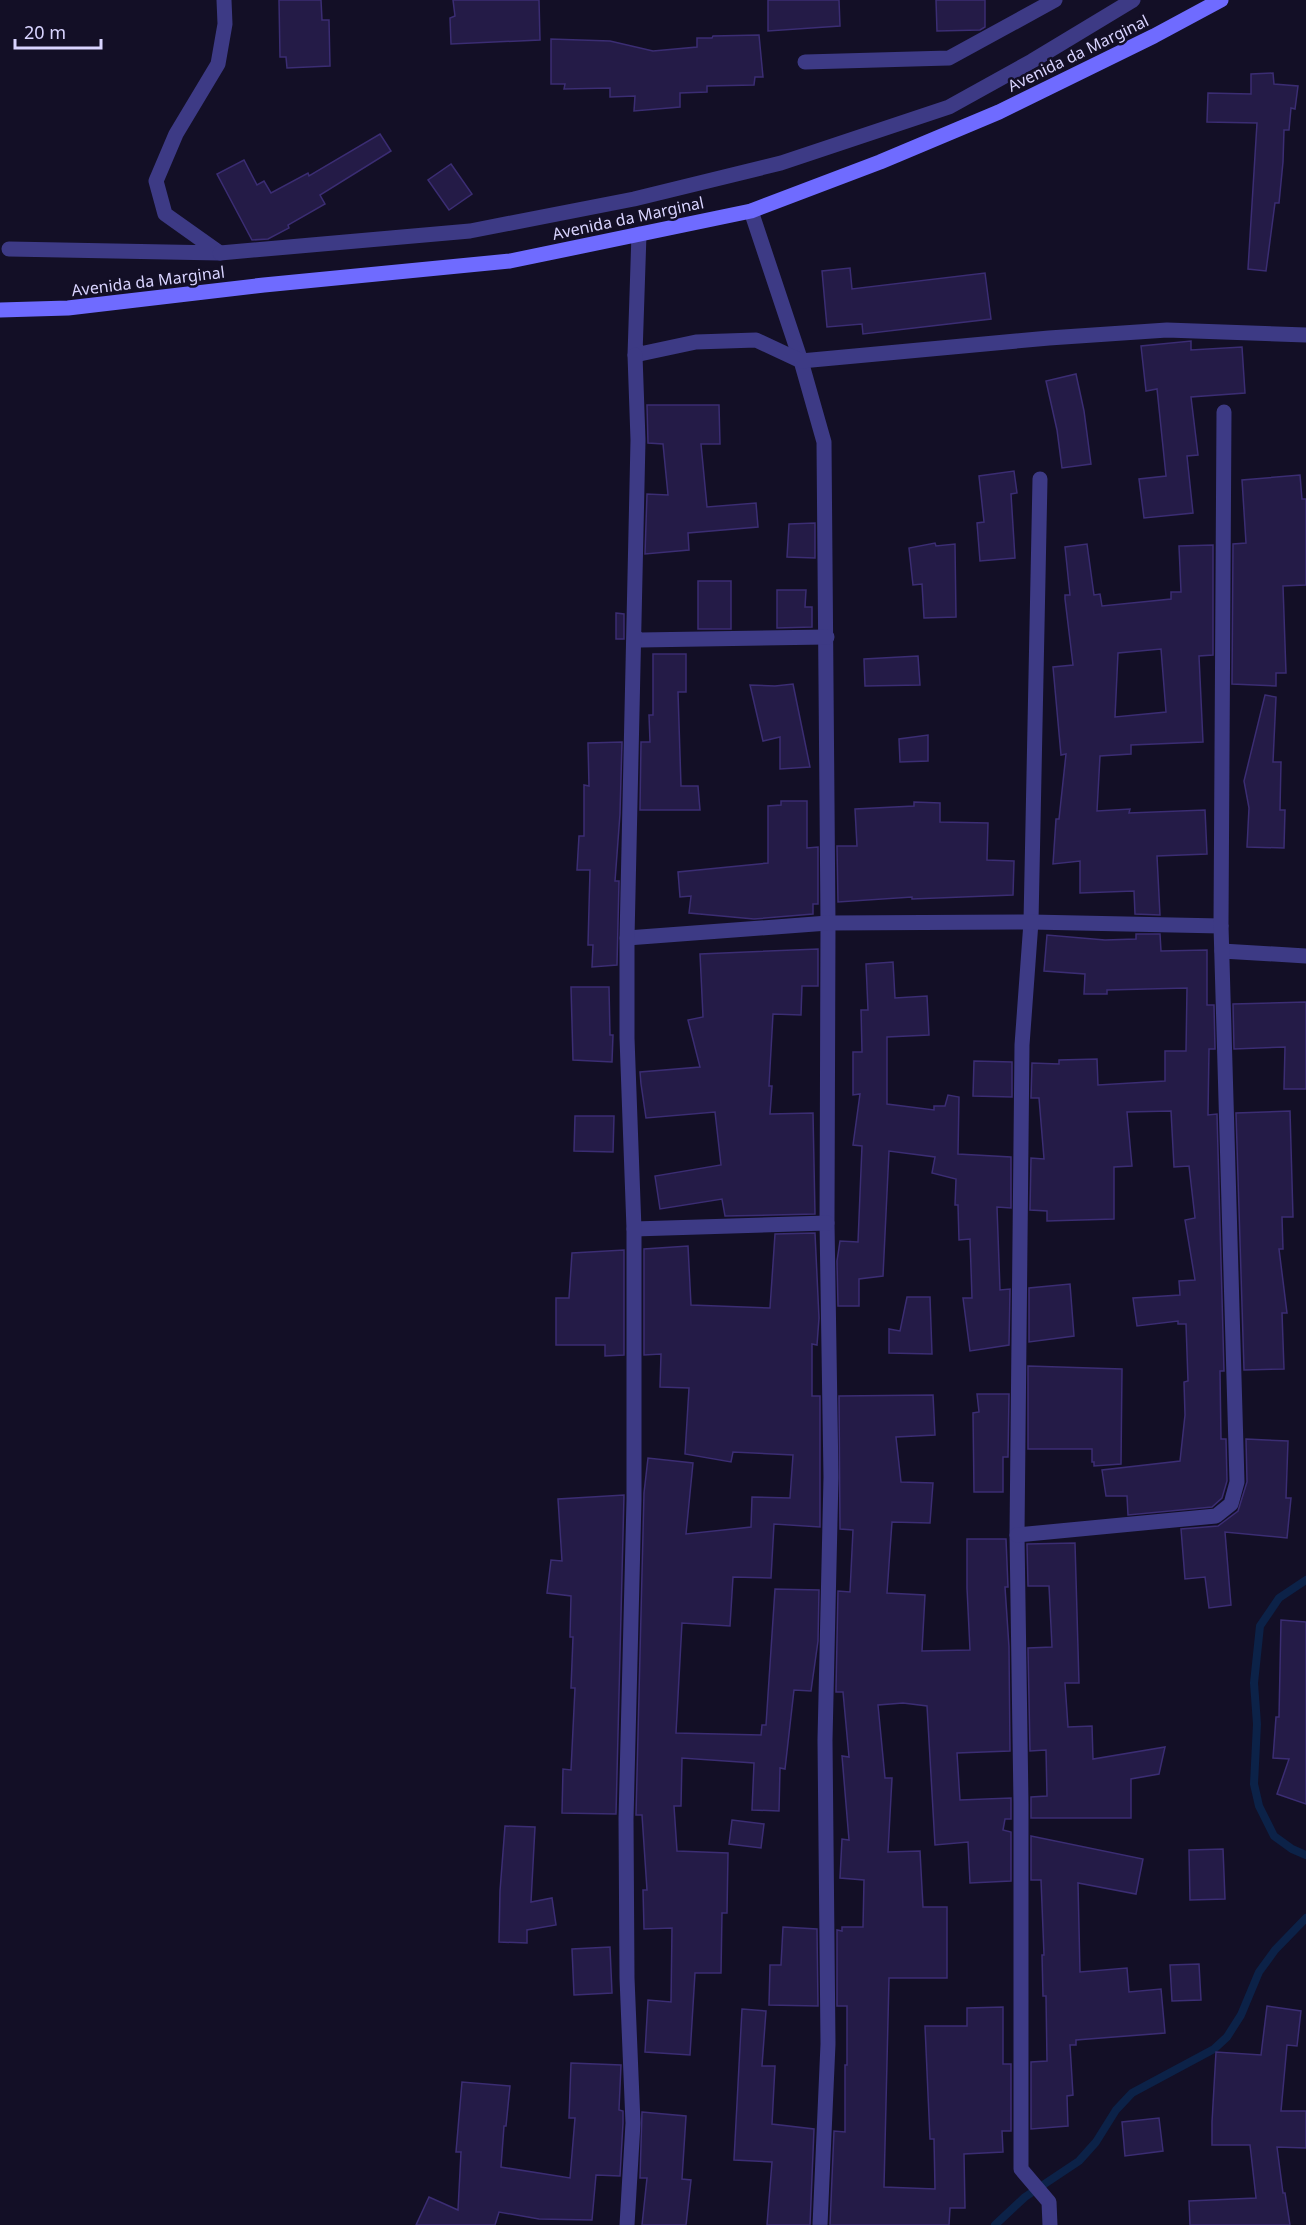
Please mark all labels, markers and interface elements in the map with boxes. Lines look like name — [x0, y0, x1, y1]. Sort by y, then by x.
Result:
street label: Avenida da Marginal — [1004, 9, 1152, 97]
scale bar — [15, 12, 100, 50]
text: 20 m — [24, 20, 66, 44]
street label: Avenida da Marginal — [550, 191, 706, 245]
street label: Avenida da Marginal — [70, 261, 226, 301]

